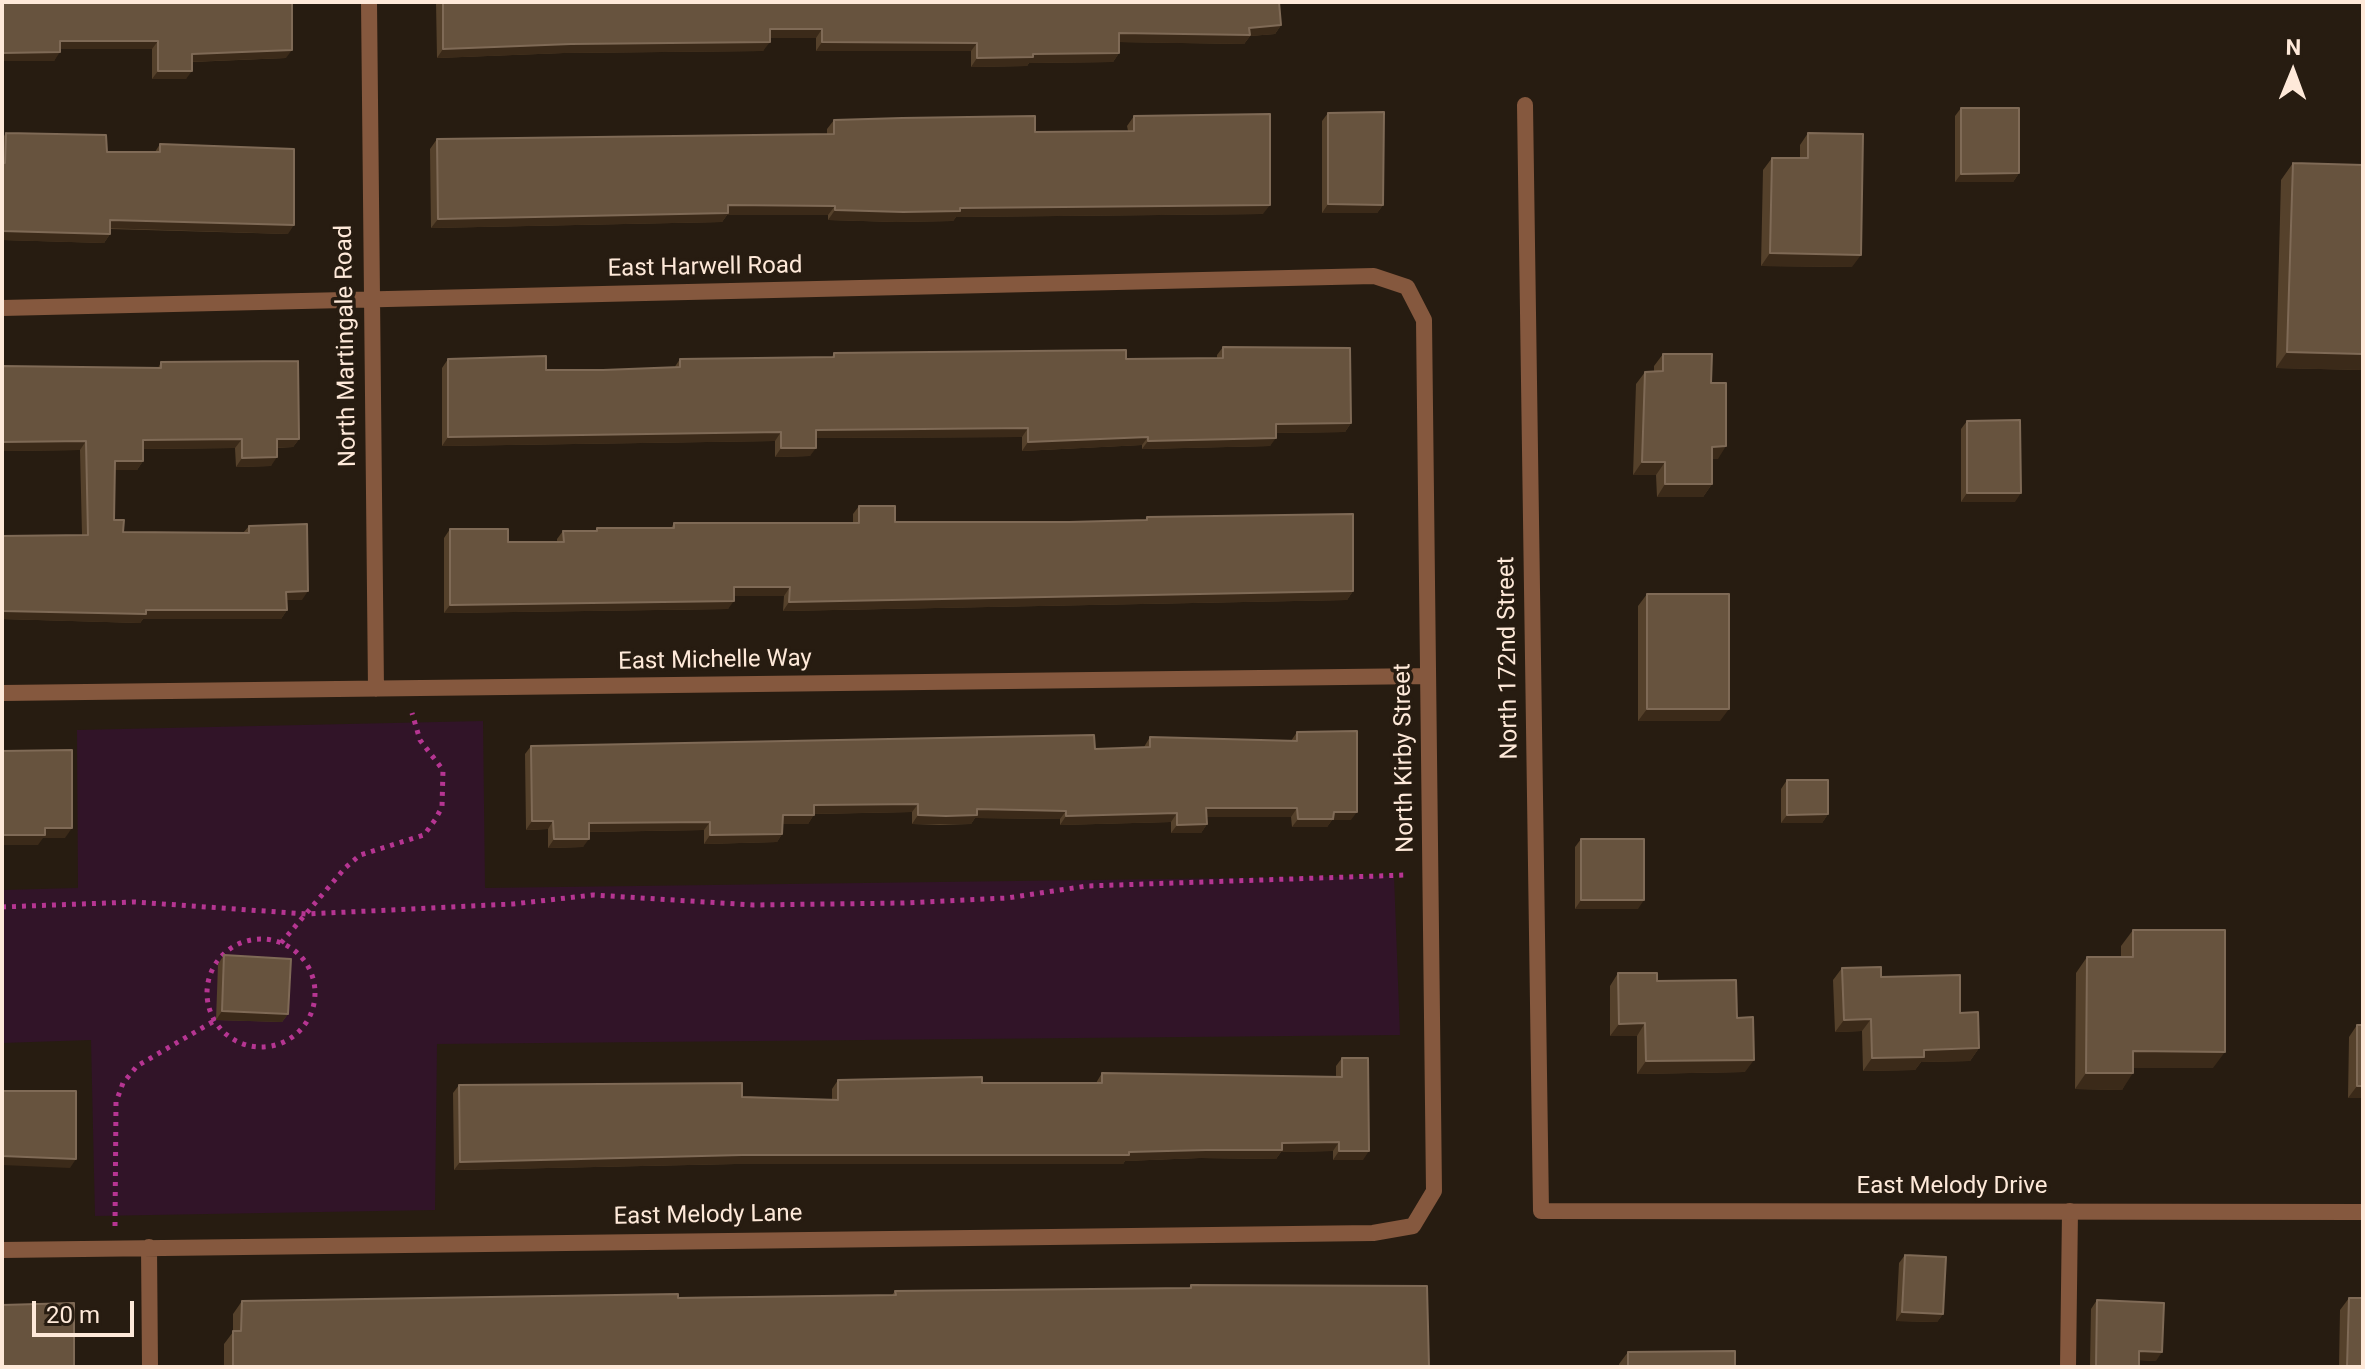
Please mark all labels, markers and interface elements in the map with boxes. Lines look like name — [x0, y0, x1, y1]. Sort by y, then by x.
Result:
north arrow — [2253, 32, 2333, 112]
text: N — [2285, 35, 2301, 60]
street label: North Martingale Road — [330, 225, 364, 467]
street label: East Harwell Road — [607, 252, 803, 284]
street label: North 172nd Street — [1493, 556, 1525, 760]
street label: East Michelle Way — [618, 645, 812, 677]
street label: North Kirby Street — [1389, 663, 1421, 853]
street label: East Melody Drive — [1857, 1173, 2047, 1201]
street label: East Melody Lane — [613, 1200, 803, 1232]
scale bar — [36, 1285, 138, 1335]
text: 20 m — [46, 1301, 100, 1329]

